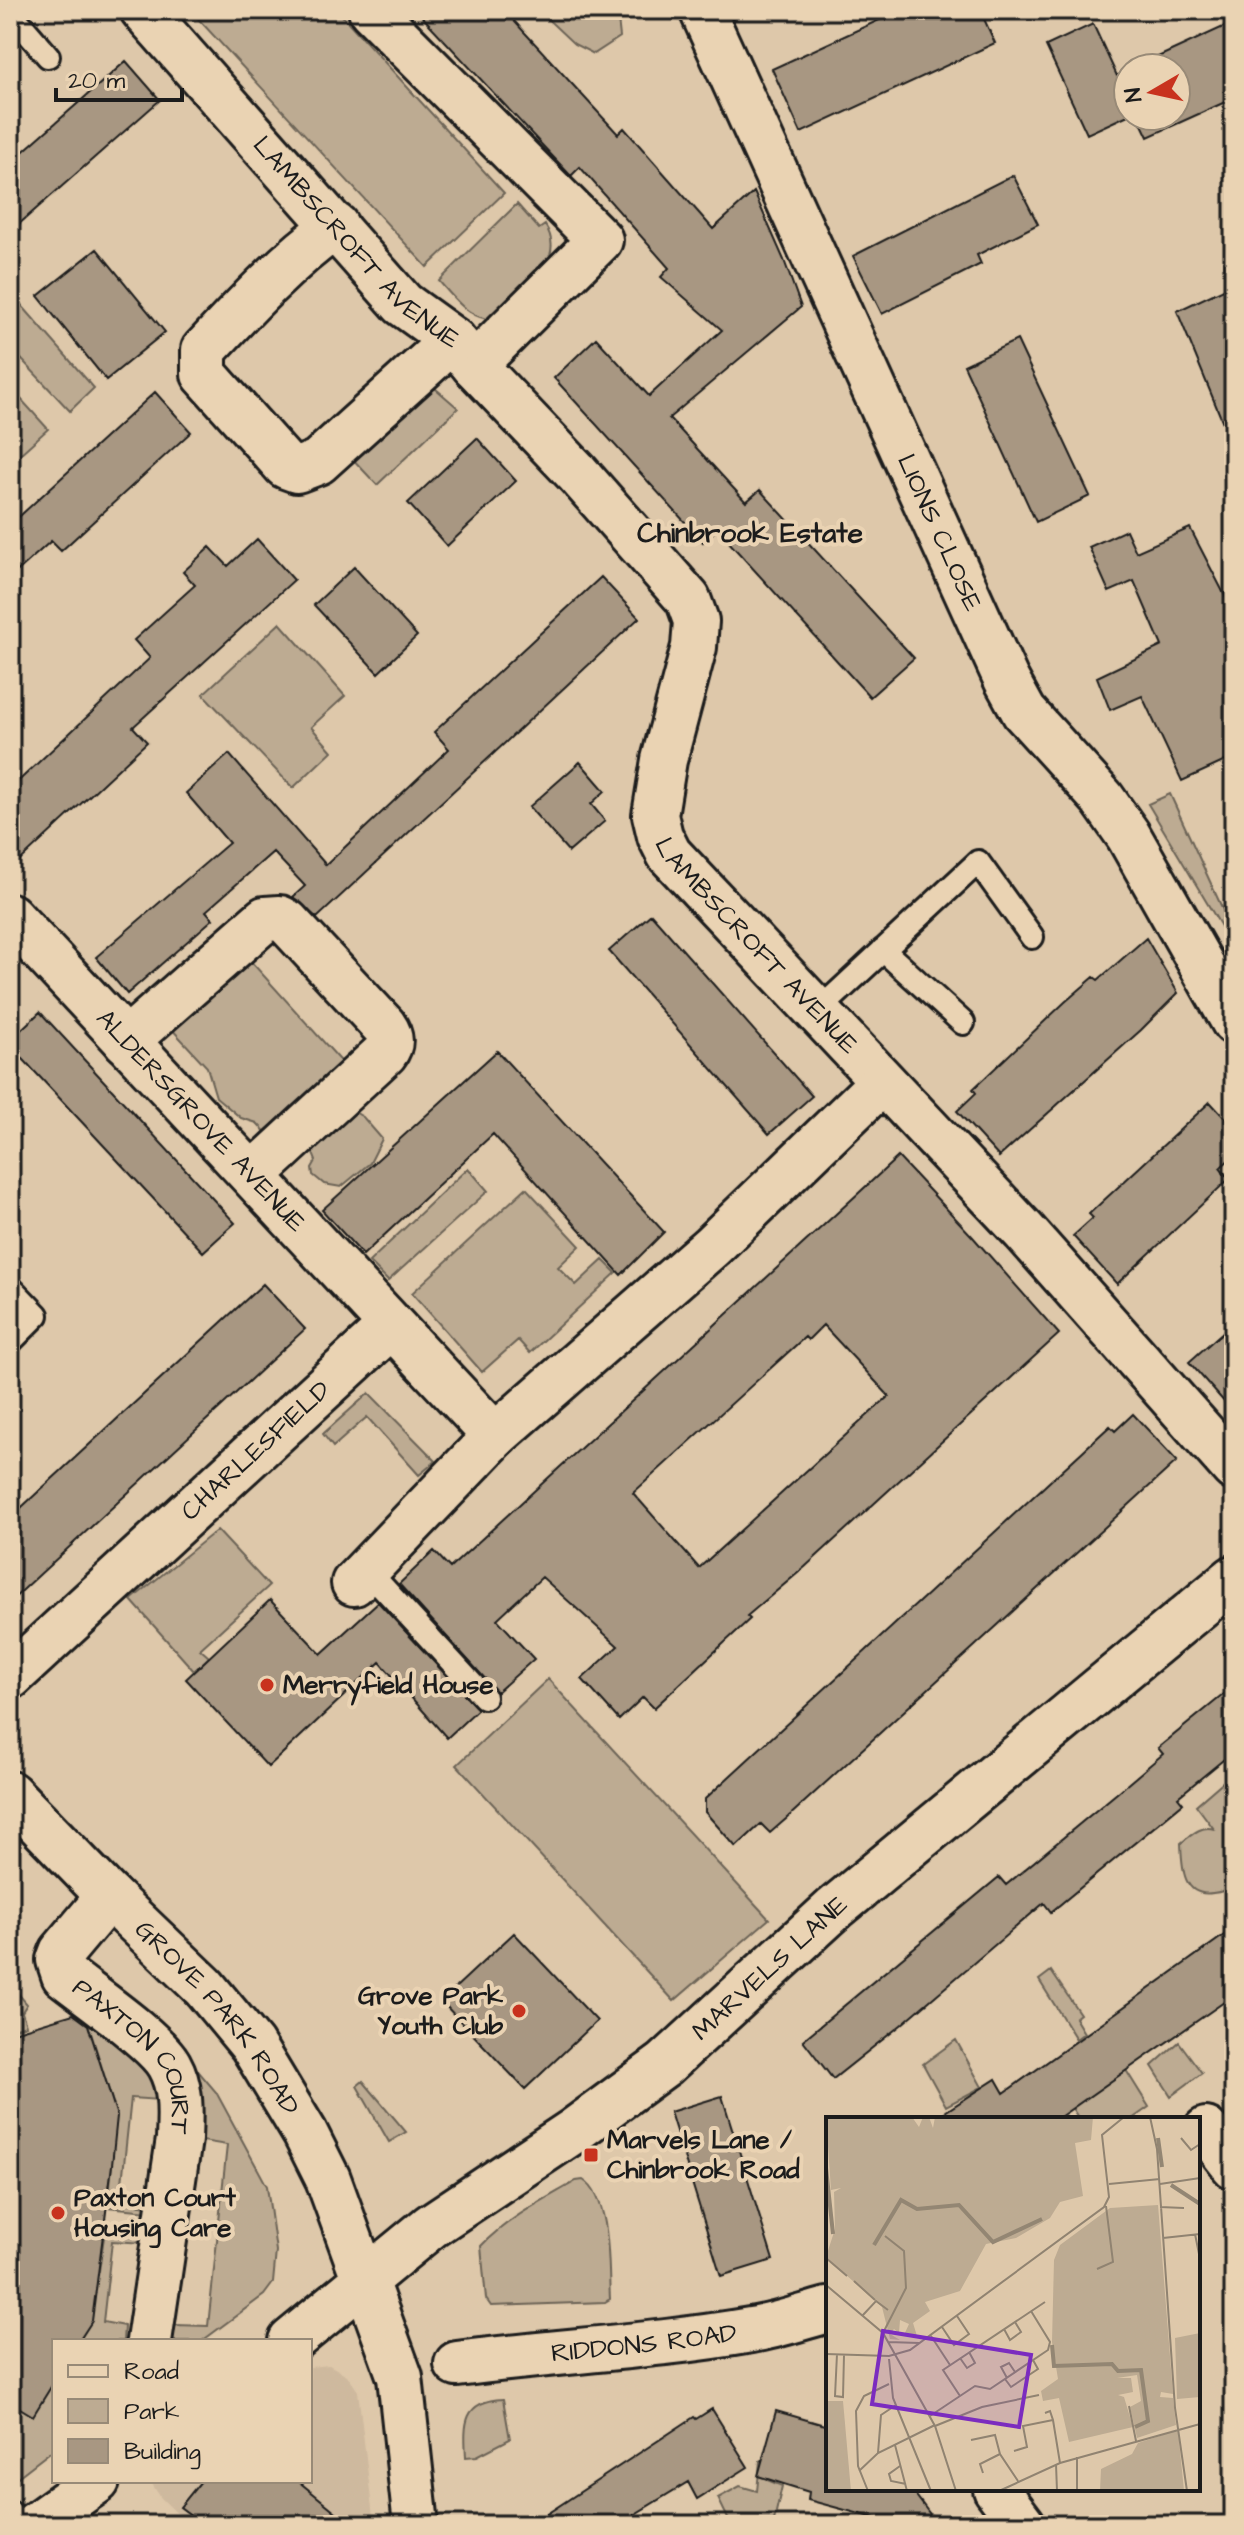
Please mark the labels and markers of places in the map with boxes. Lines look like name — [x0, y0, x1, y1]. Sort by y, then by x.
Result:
place label: Merryfield House — [283, 1667, 494, 1706]
marker: Merryfield House — [258, 1676, 276, 1694]
place label: Grove Park Youth Club — [358, 1978, 504, 2044]
marker: Grove Park Youth Club — [510, 2002, 528, 2020]
place label: Marvels Lane / Chinbrook Road — [607, 2122, 800, 2188]
marker: Marvels Lane / Chinbrook Road — [582, 2146, 600, 2164]
place label: Paxton Court Housing Care — [74, 2180, 236, 2249]
marker: Paxton Court Housing Care — [49, 2204, 67, 2222]

